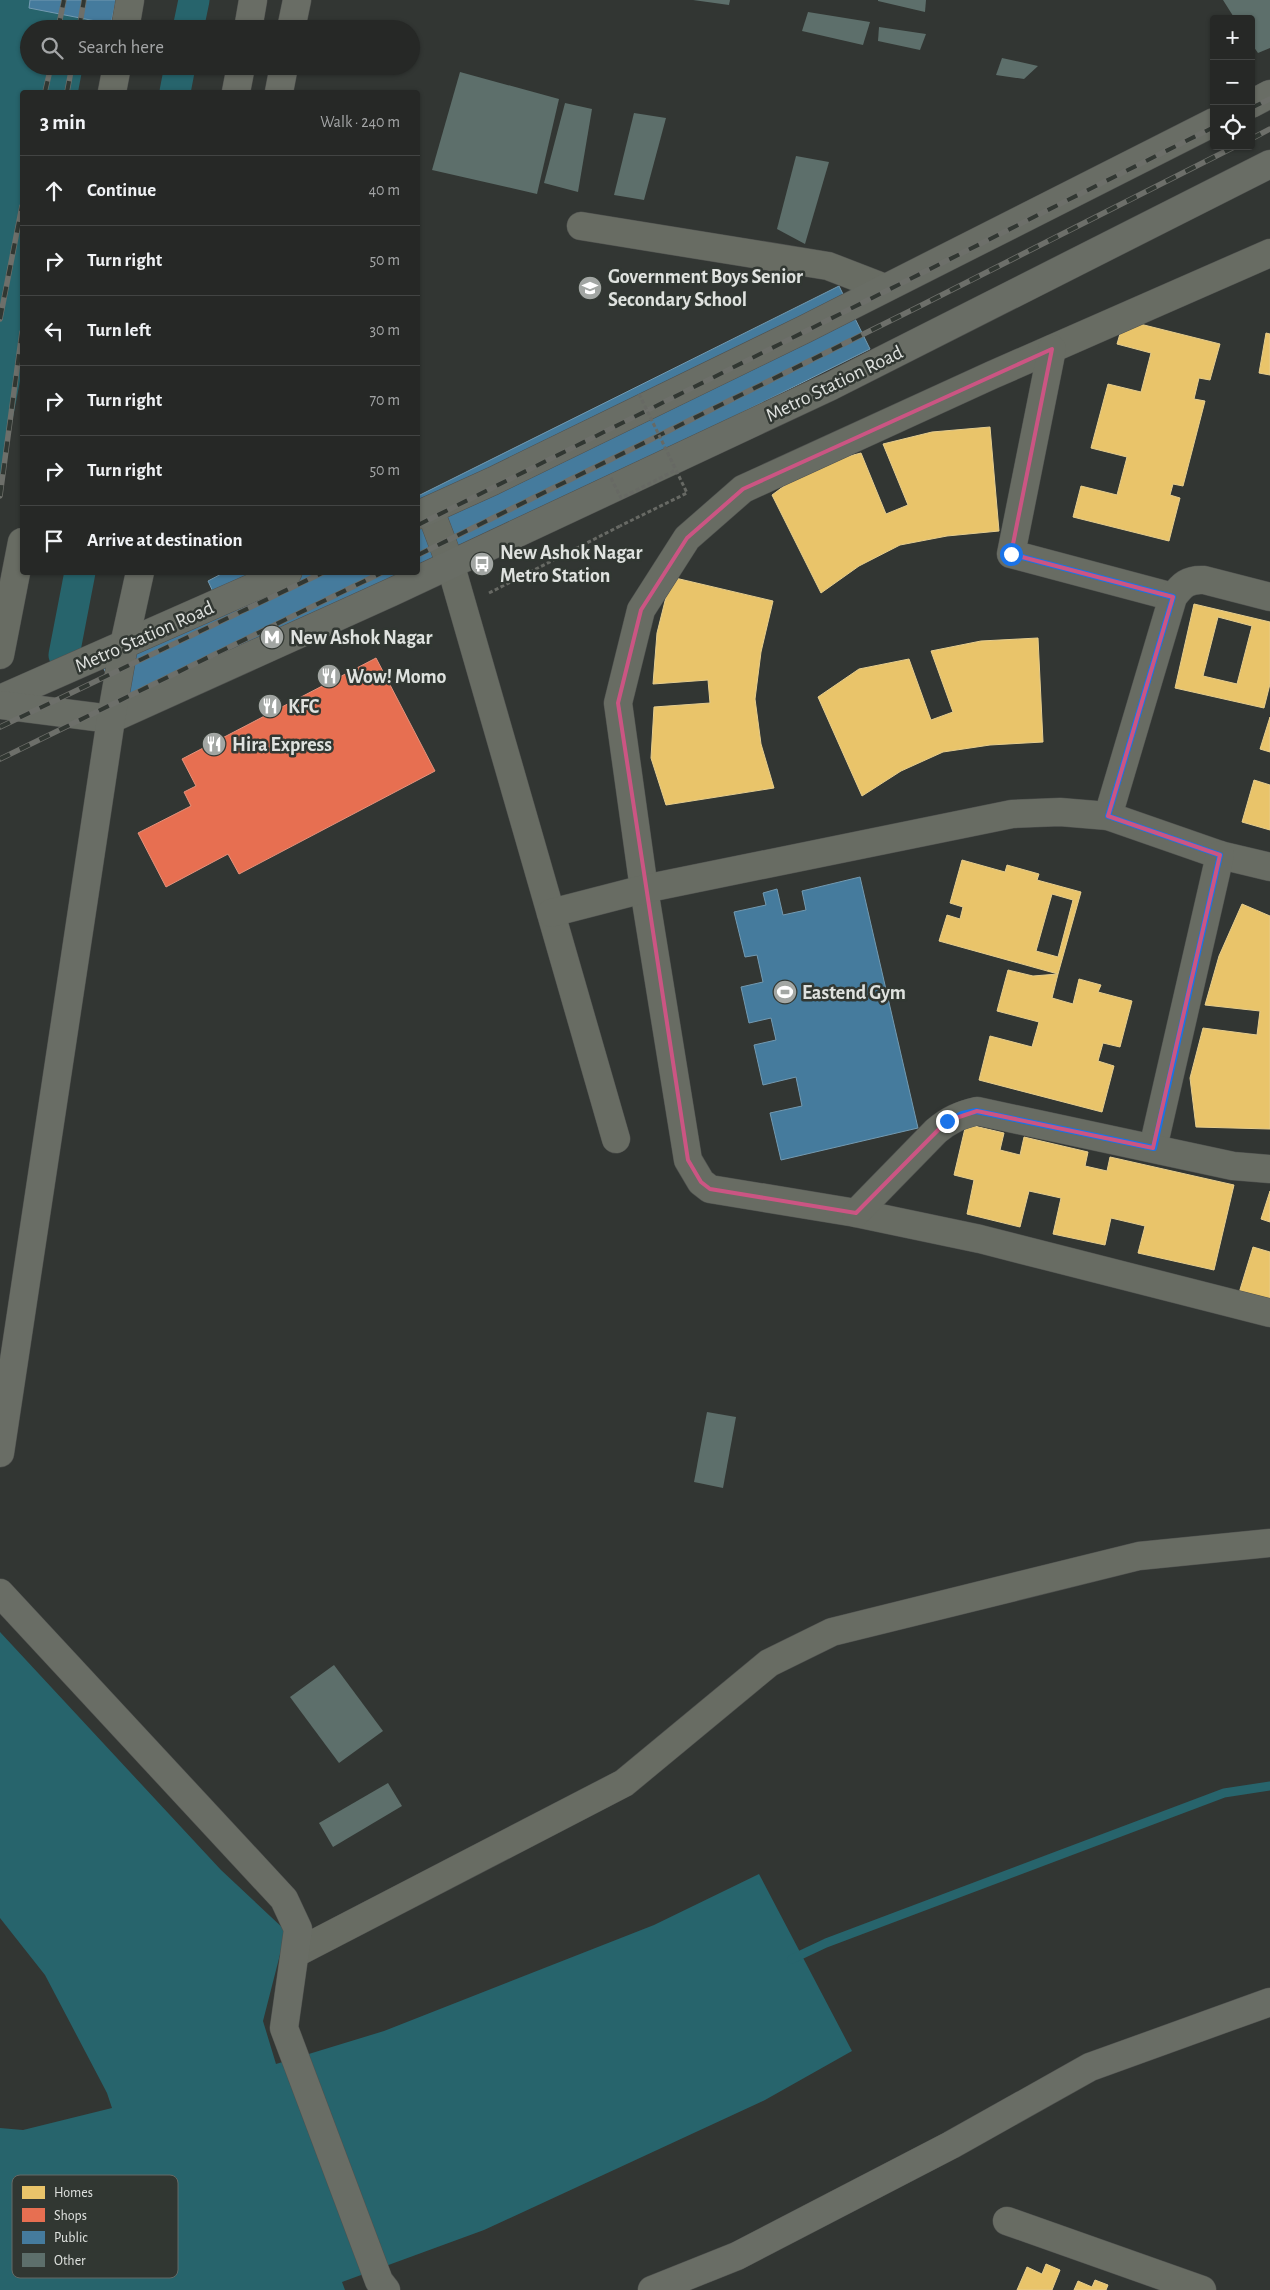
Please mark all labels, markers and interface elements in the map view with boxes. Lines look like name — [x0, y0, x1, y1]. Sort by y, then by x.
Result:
map controls — [1210, 15, 1255, 150]
button: + — [1210, 15, 1255, 60]
search box — [20, 20, 420, 75]
icon: search — [38, 34, 66, 62]
text: Search here — [78, 38, 164, 57]
button: − — [1210, 60, 1255, 105]
button: locate — [1210, 105, 1255, 150]
text: 3 min — [40, 112, 86, 133]
text: Walk · 240 m — [320, 114, 400, 130]
icon: ahead — [40, 177, 68, 205]
text: Continue — [87, 181, 156, 200]
text: 40 m — [368, 182, 400, 198]
icon: right — [40, 247, 68, 275]
text: Turn right — [87, 251, 162, 270]
text: 50 m — [369, 252, 400, 268]
place label: Government Boys Senior Secondary School — [608, 267, 803, 310]
school or university icon: Government Boys Senior Secondary School — [577, 275, 603, 301]
icon: left — [40, 317, 68, 345]
text: Turn left — [87, 321, 151, 340]
text: 30 m — [370, 322, 400, 338]
street label: Metro Station Road — [763, 342, 906, 426]
icon: right — [40, 387, 68, 415]
text: Turn right — [87, 391, 162, 410]
text: 70 m — [369, 392, 400, 408]
icon: right — [40, 457, 68, 485]
text: Turn right — [87, 461, 162, 480]
text: 50 m — [369, 462, 400, 478]
icon: arrive — [40, 527, 68, 555]
text: Arrive at destination — [87, 531, 243, 550]
place label: New Ashok Nagar Metro Station — [500, 543, 643, 586]
route start — [1000, 543, 1023, 566]
bus stop icon: New Ashok Nagar Metro Station — [469, 551, 495, 577]
street label: Metro Station Road — [72, 597, 217, 677]
metro station icon: New Ashok Nagar — [259, 624, 285, 650]
place label: New Ashok Nagar — [290, 628, 433, 648]
restaurant icon: Wow! Momo — [316, 663, 342, 689]
place label: Wow! Momo — [346, 667, 447, 687]
restaurant icon: KFC — [257, 693, 283, 719]
place label: KFC — [288, 697, 320, 717]
restaurant icon: Hira Express — [201, 731, 227, 757]
place label: Hira Express — [232, 735, 332, 755]
sports icon: Eastend Gym — [772, 979, 798, 1005]
place label: Eastend Gym — [802, 983, 906, 1003]
route end — [936, 1110, 959, 1133]
legend — [12, 2175, 178, 2278]
text: Homes — [54, 2186, 93, 2200]
text: Shops — [54, 2209, 87, 2223]
text: Public — [54, 2231, 88, 2245]
text: Other — [54, 2254, 86, 2268]

